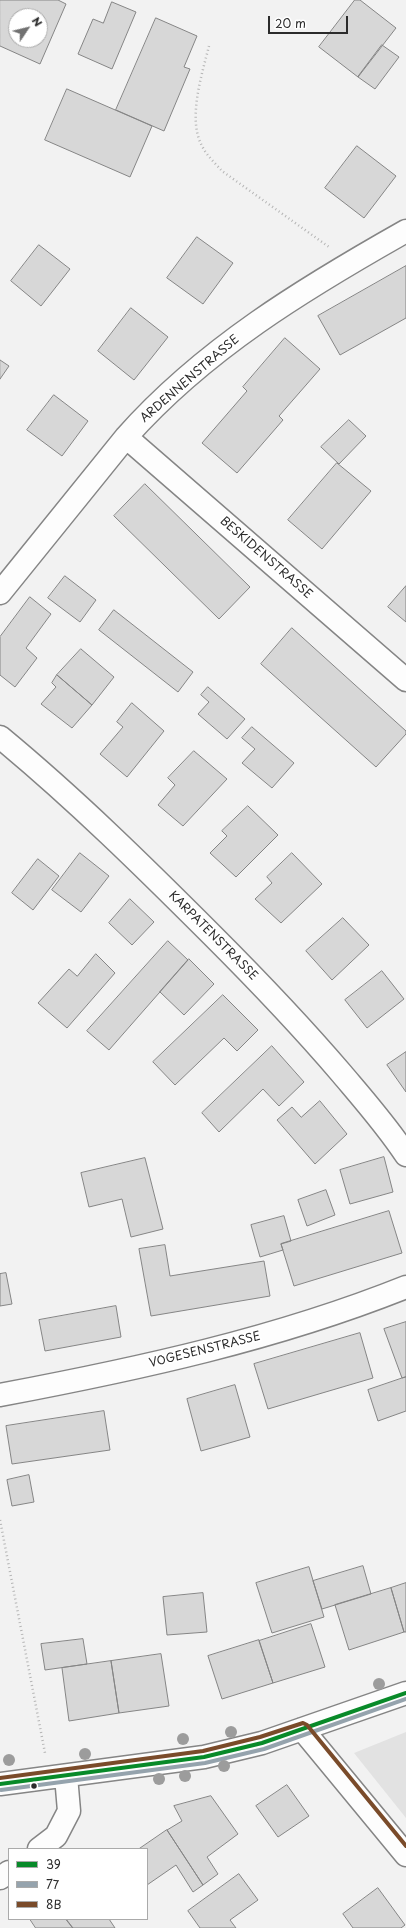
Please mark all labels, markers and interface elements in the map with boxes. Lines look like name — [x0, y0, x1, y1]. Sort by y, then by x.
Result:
north arrow — [8, 8, 48, 48]
scale bar — [270, 8, 350, 34]
text: N — [28, 13, 47, 30]
text: 20 m — [275, 14, 306, 32]
street label: ARDENNENSTRASSE — [138, 332, 242, 426]
street label: BESKIDENSTRASSE — [217, 514, 315, 602]
street label: KARPATENSTRASSE — [166, 889, 260, 983]
street label: VOGESENSTRASSE — [148, 1329, 262, 1371]
unlabelled marker — [29, 1781, 39, 1791]
legend — [8, 1848, 148, 1920]
text: 39 — [46, 1855, 61, 1873]
text: 77 — [46, 1875, 59, 1893]
text: 8B — [46, 1895, 61, 1913]

